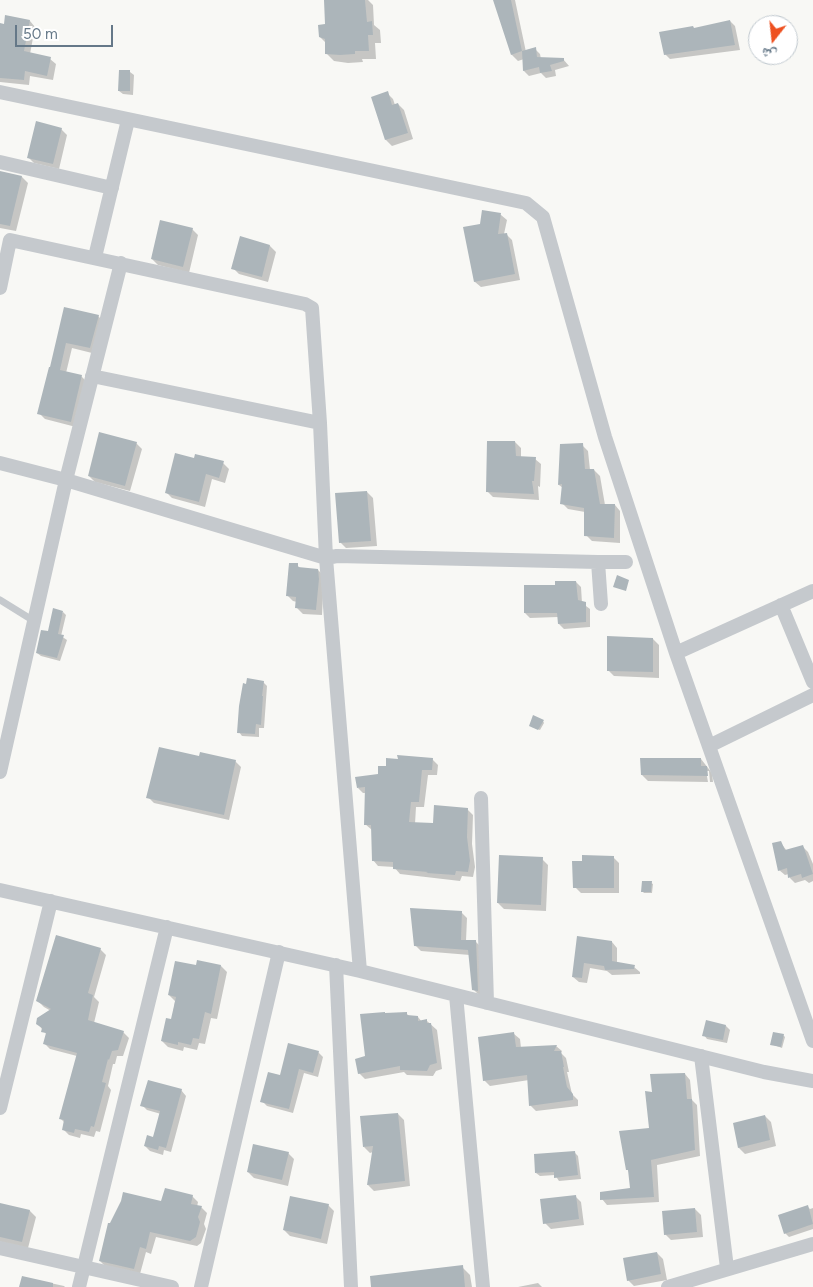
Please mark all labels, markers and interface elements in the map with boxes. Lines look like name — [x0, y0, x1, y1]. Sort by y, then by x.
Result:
scale bar — [18, 15, 115, 47]
north arrow — [748, 15, 798, 65]
text: 50 m — [23, 25, 58, 43]
text: ش — [760, 44, 778, 64]

